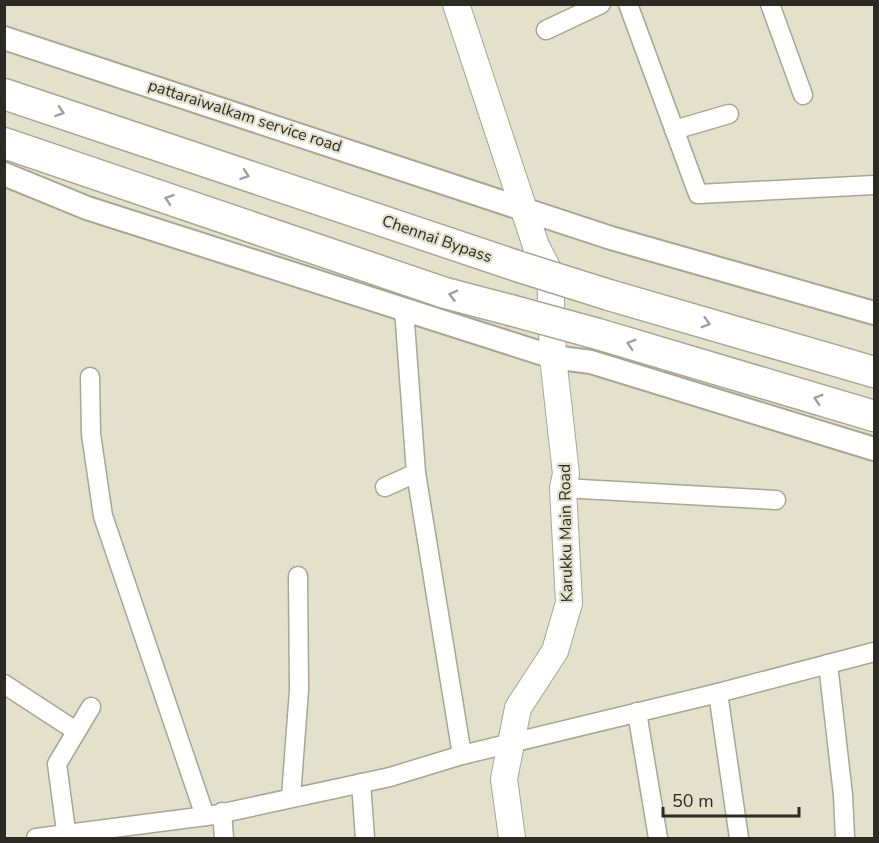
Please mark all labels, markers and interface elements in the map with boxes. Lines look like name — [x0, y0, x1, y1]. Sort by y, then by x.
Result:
street label: pattaraiwalkam service road — [145, 74, 345, 158]
one-way arrow — [54, 105, 65, 118]
one-way arrow — [239, 167, 250, 180]
one-way arrow — [164, 194, 175, 206]
street label: Chennai Bypass — [379, 210, 495, 268]
one-way arrow — [449, 290, 459, 302]
one-way arrow — [700, 316, 711, 328]
one-way arrow — [627, 339, 637, 351]
one-way arrow — [813, 394, 824, 406]
street label: Karukku Main Road — [554, 464, 578, 602]
scale bar — [663, 780, 800, 818]
text: 50 m — [672, 789, 714, 813]

